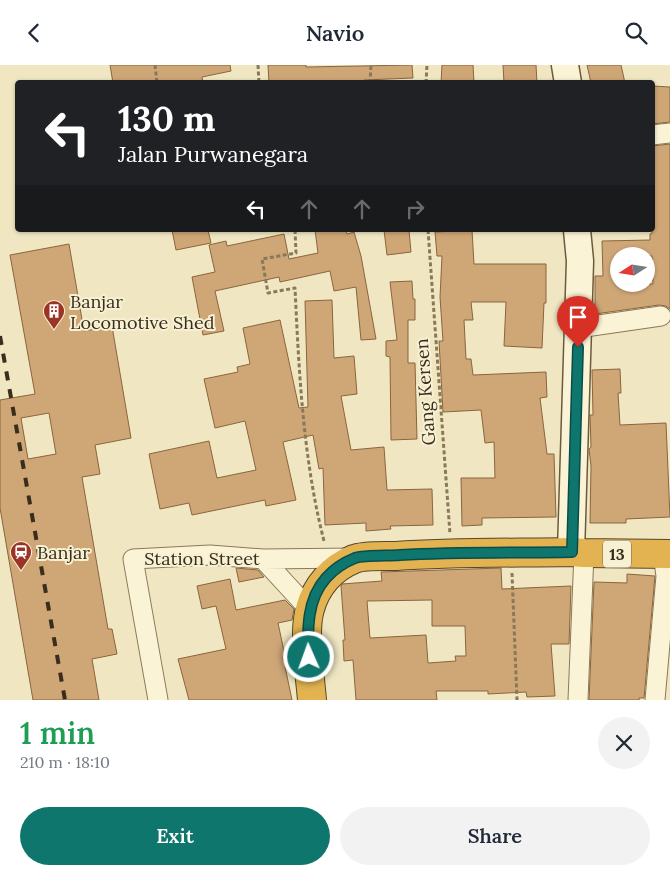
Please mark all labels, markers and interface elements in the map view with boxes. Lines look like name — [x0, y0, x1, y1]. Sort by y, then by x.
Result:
icon: back — [20, 19, 48, 47]
text: Navio — [306, 19, 364, 47]
icon: search — [622, 19, 650, 47]
text: 130 m — [118, 96, 215, 141]
icon: left — [35, 100, 100, 165]
text: Jalan Purwanegara — [118, 140, 308, 168]
icon: left — [242, 195, 270, 223]
icon: ahead — [295, 195, 323, 223]
icon: ahead — [348, 195, 376, 223]
icon: right — [401, 195, 429, 223]
north arrow — [610, 247, 655, 293]
map controls — [610, 247, 655, 292]
place label: Banjar Locomotive Shed — [70, 290, 215, 334]
pin — [557, 296, 599, 347]
building icon: Banjar Locomotive Shed — [42, 299, 66, 330]
icon: arrive — [564, 303, 592, 331]
street label: Gang Kersen — [410, 338, 440, 446]
station icon: Banjar — [9, 540, 33, 571]
place label: Banjar — [37, 541, 90, 564]
road number: 13 — [603, 541, 631, 567]
street label: Station Street — [144, 547, 260, 570]
position arrow — [282, 630, 334, 682]
text: 1 min — [20, 714, 95, 752]
button: close — [598, 717, 650, 769]
text: 210 m · 18:10 — [20, 752, 110, 772]
button: Exit — [20, 807, 330, 865]
button: Share — [340, 807, 650, 865]

